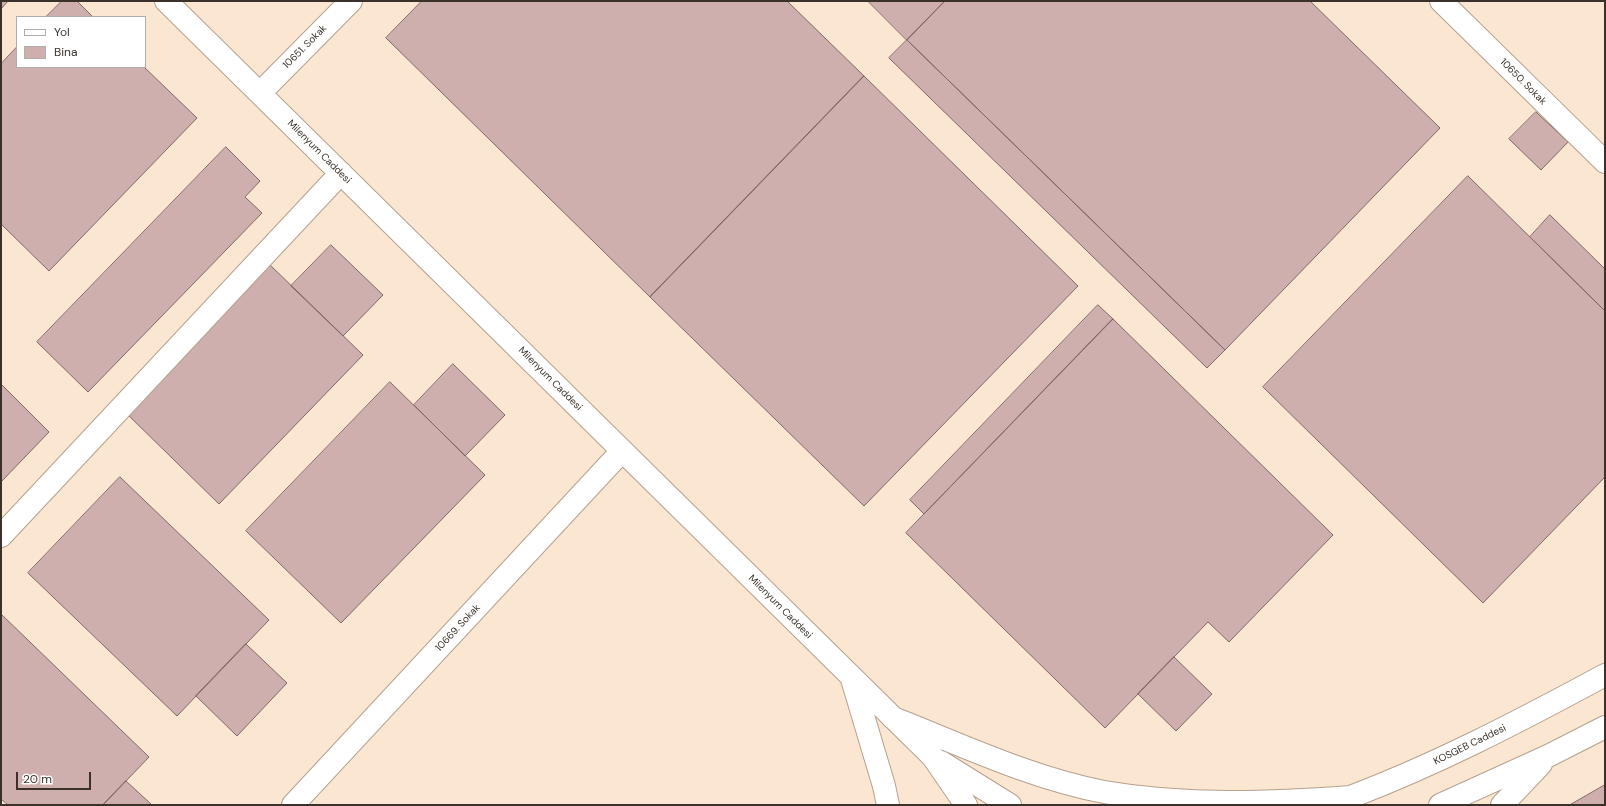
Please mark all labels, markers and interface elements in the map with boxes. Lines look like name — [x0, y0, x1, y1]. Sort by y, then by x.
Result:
legend — [16, 16, 146, 68]
street label: 10651. Sokak — [281, 23, 329, 71]
text: Yol — [54, 24, 70, 40]
text: Bina — [54, 44, 78, 60]
street label: 10650. Sokak — [1497, 56, 1549, 108]
street label: Milenyum Caddesi — [285, 118, 353, 186]
street label: Milenyum Caddesi — [516, 345, 584, 413]
street label: Milenyum Caddesi — [746, 573, 814, 641]
street label: 10669. Sokak — [433, 602, 483, 654]
street label: KOSGEB Caddesi — [1432, 722, 1508, 768]
scale bar — [18, 764, 93, 790]
text: 20 m — [23, 771, 52, 787]

